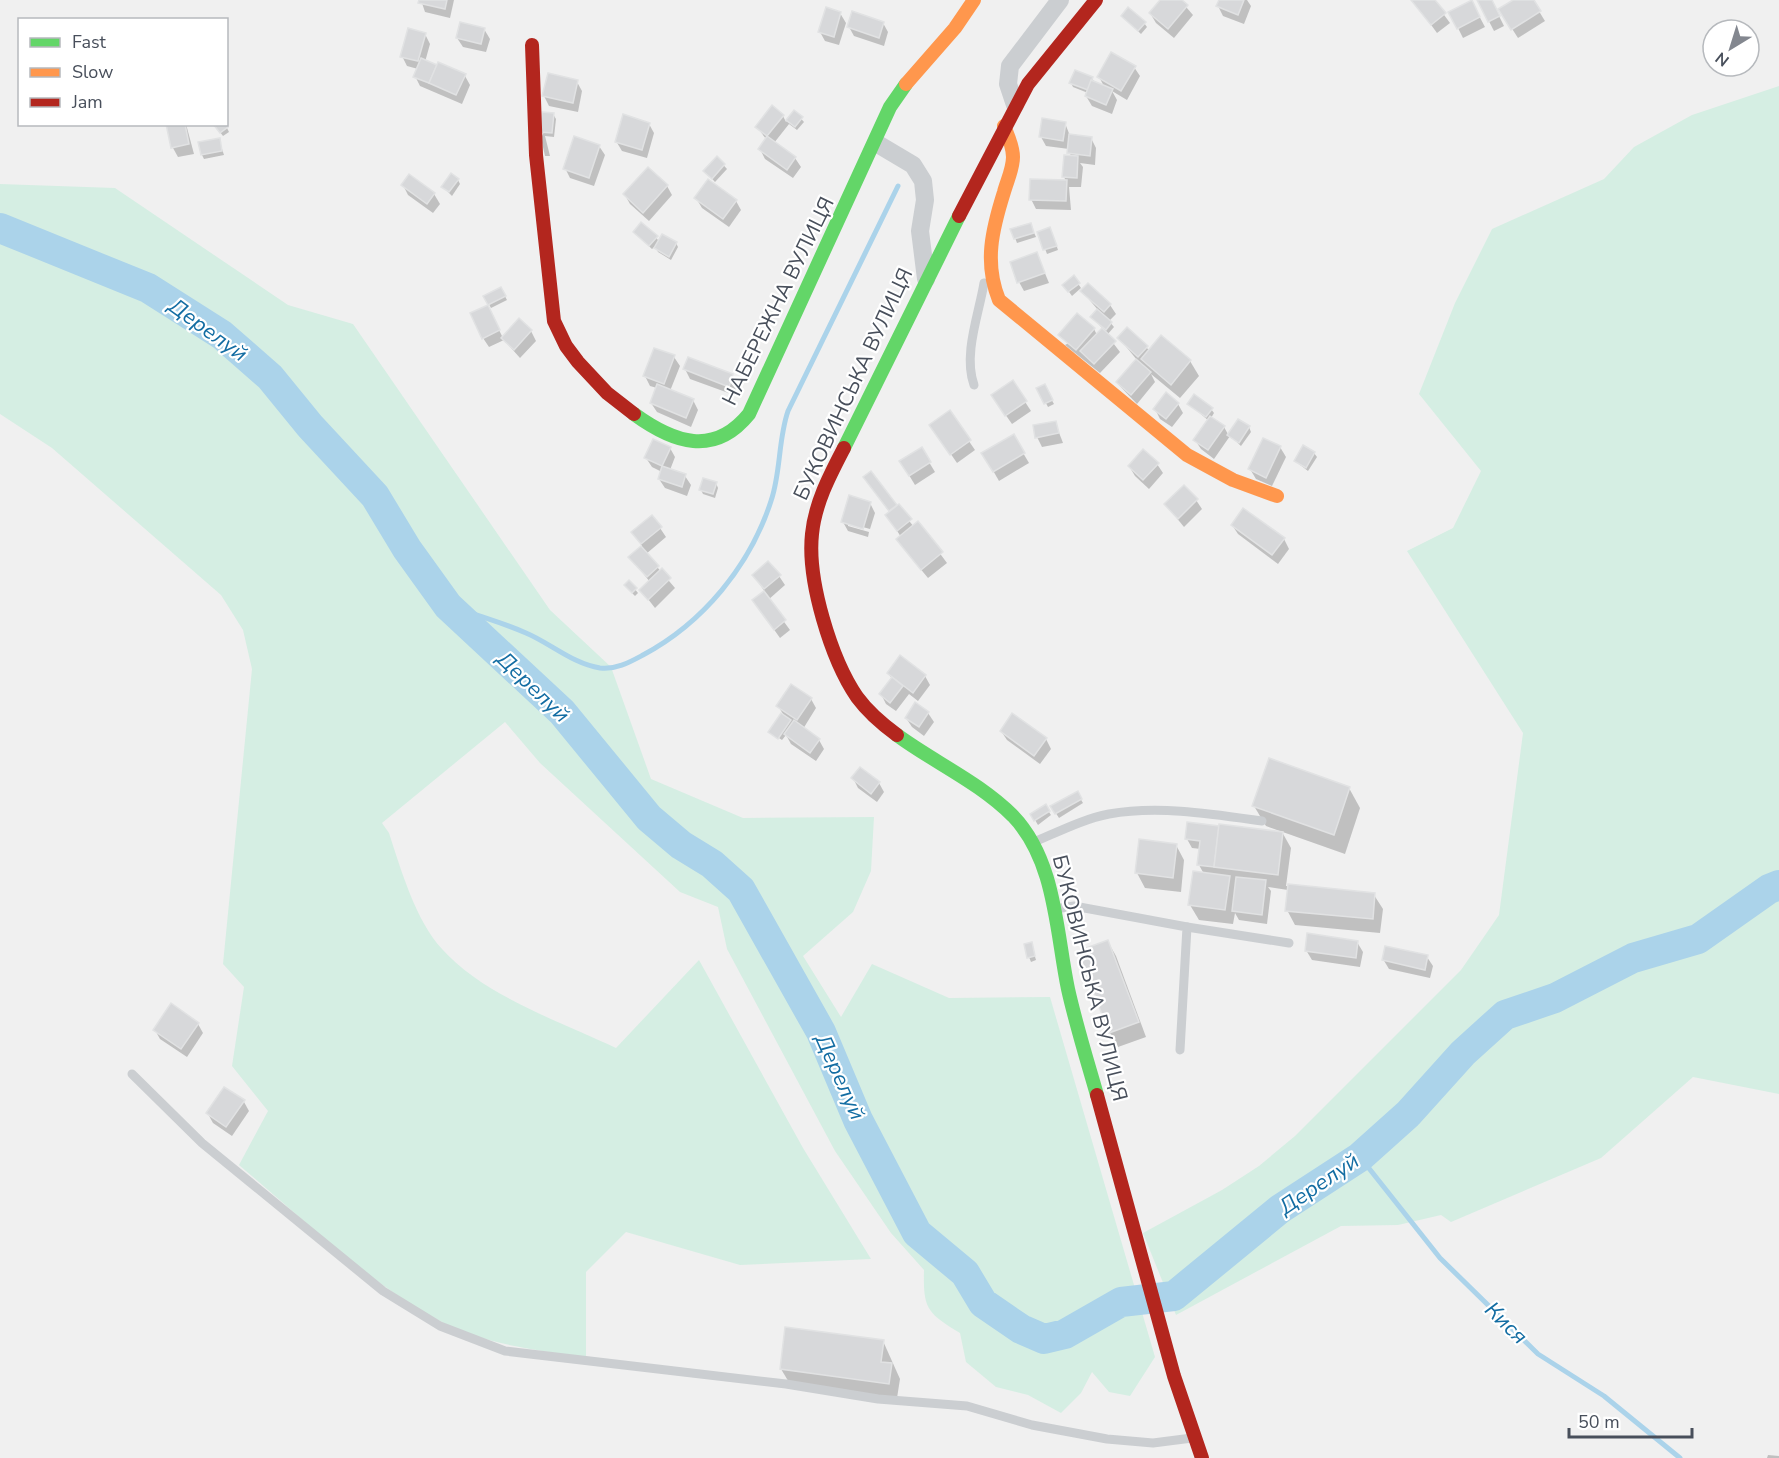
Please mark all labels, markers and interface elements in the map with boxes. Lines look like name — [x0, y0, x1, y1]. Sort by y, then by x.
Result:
legend — [18, 18, 228, 126]
north arrow — [1701, 18, 1761, 78]
text: Fast — [72, 30, 107, 54]
text: N — [1711, 47, 1734, 71]
text: Slow — [72, 60, 113, 84]
text: Jam — [71, 90, 103, 114]
street label: НАБЕРЕЖНА ВУЛИЦЯ — [715, 192, 841, 410]
street label: БУКОВИНСЬКА ВУЛИЦЯ — [787, 263, 919, 505]
water label: Дерелуй — [161, 290, 254, 369]
water label: Дерелуй — [488, 643, 576, 729]
street label: БУКОВИНСЬКА ВУЛИЦЯ — [1046, 852, 1134, 1104]
water label: Дерелуй — [807, 1027, 872, 1125]
water label: Дерелуй — [1271, 1146, 1365, 1223]
water label: Кися — [1478, 1295, 1534, 1351]
scale bar — [1569, 1401, 1692, 1439]
text: 50 m — [1578, 1410, 1620, 1434]

